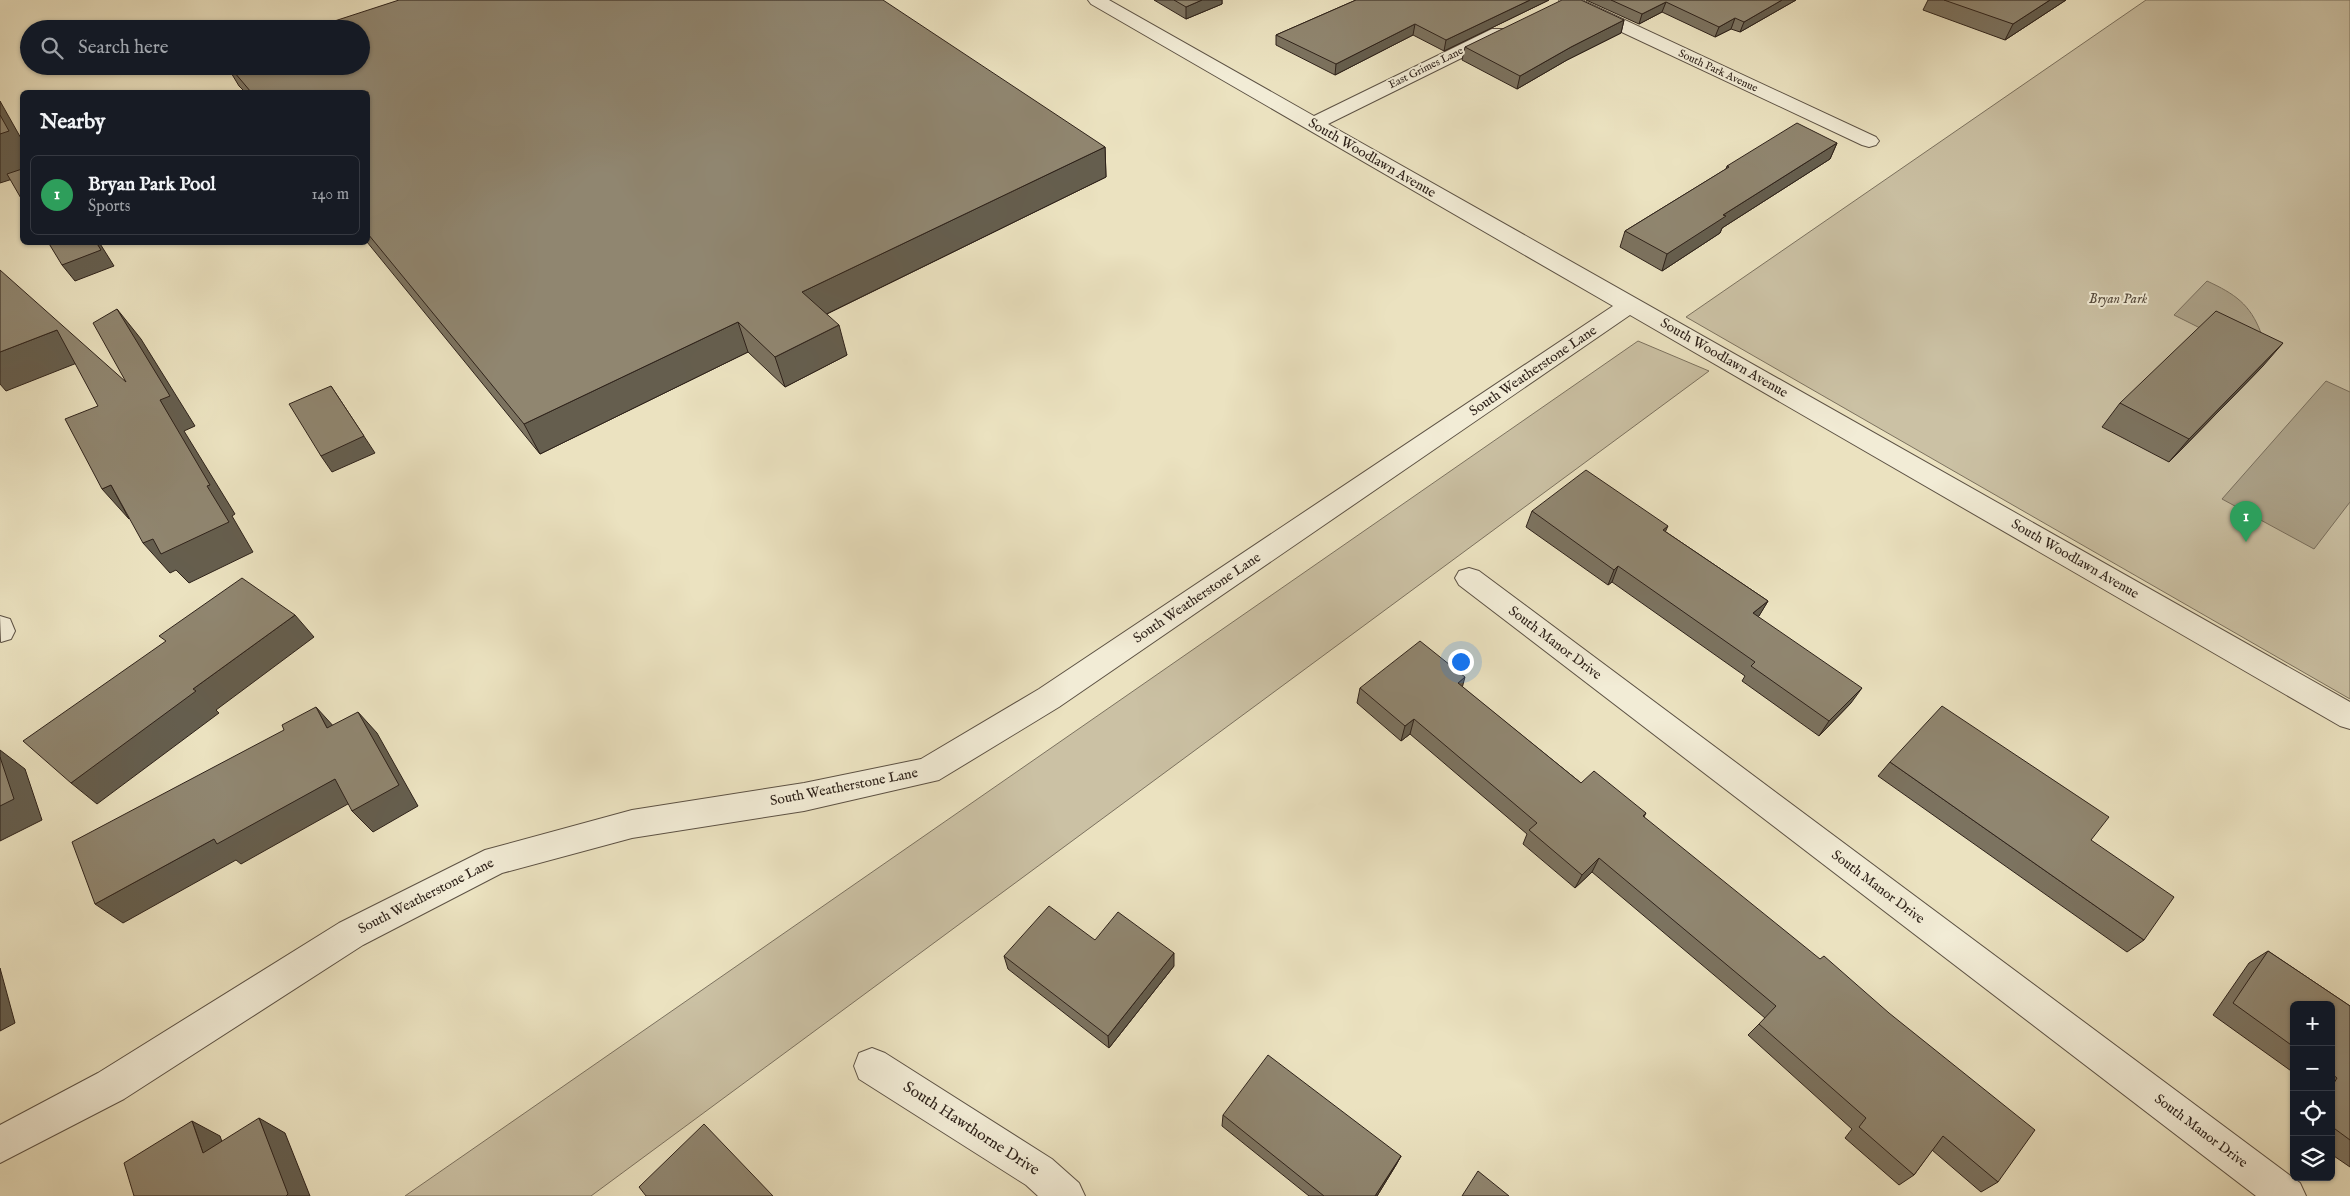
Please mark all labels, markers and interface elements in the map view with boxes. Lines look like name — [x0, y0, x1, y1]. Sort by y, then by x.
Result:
search box — [20, 20, 370, 75]
icon: search — [38, 34, 66, 62]
text: Search here — [78, 36, 169, 60]
street label: East Grimes Lane — [1386, 44, 1466, 92]
street label: South Park Avenue — [1676, 46, 1760, 96]
text: Nearby — [40, 109, 105, 136]
street label: South Woodlawn Avenue — [1305, 114, 1440, 202]
text: Bryan Park Pool — [88, 173, 216, 197]
text: 1 — [54, 185, 60, 205]
text: 140 m — [311, 185, 349, 205]
text: Sports — [88, 197, 130, 217]
park label: Bryan Park — [2089, 290, 2148, 308]
street label: South Woodlawn Avenue — [1657, 314, 1792, 402]
street label: South Weatherstone Lane — [1466, 321, 1601, 420]
pin: 1 — [2230, 501, 2262, 542]
street label: South Woodlawn Avenue — [2008, 515, 2143, 603]
street label: South Weatherstone Lane — [1130, 548, 1265, 647]
street label: South Manor Drive — [1505, 602, 1606, 684]
your location — [1448, 649, 1474, 675]
street label: South Weatherstone Lane — [769, 764, 920, 810]
street label: South Manor Drive — [1828, 846, 1929, 928]
street label: South Weatherstone Lane — [355, 854, 497, 938]
map controls — [2290, 1001, 2335, 1181]
button: + — [2290, 1001, 2335, 1046]
button: − — [2290, 1046, 2335, 1091]
street label: South Hawthorne Drive — [899, 1077, 1043, 1181]
street label: South Manor Drive — [2151, 1090, 2252, 1172]
button: locate — [2290, 1091, 2335, 1136]
button: layers — [2290, 1136, 2335, 1181]

